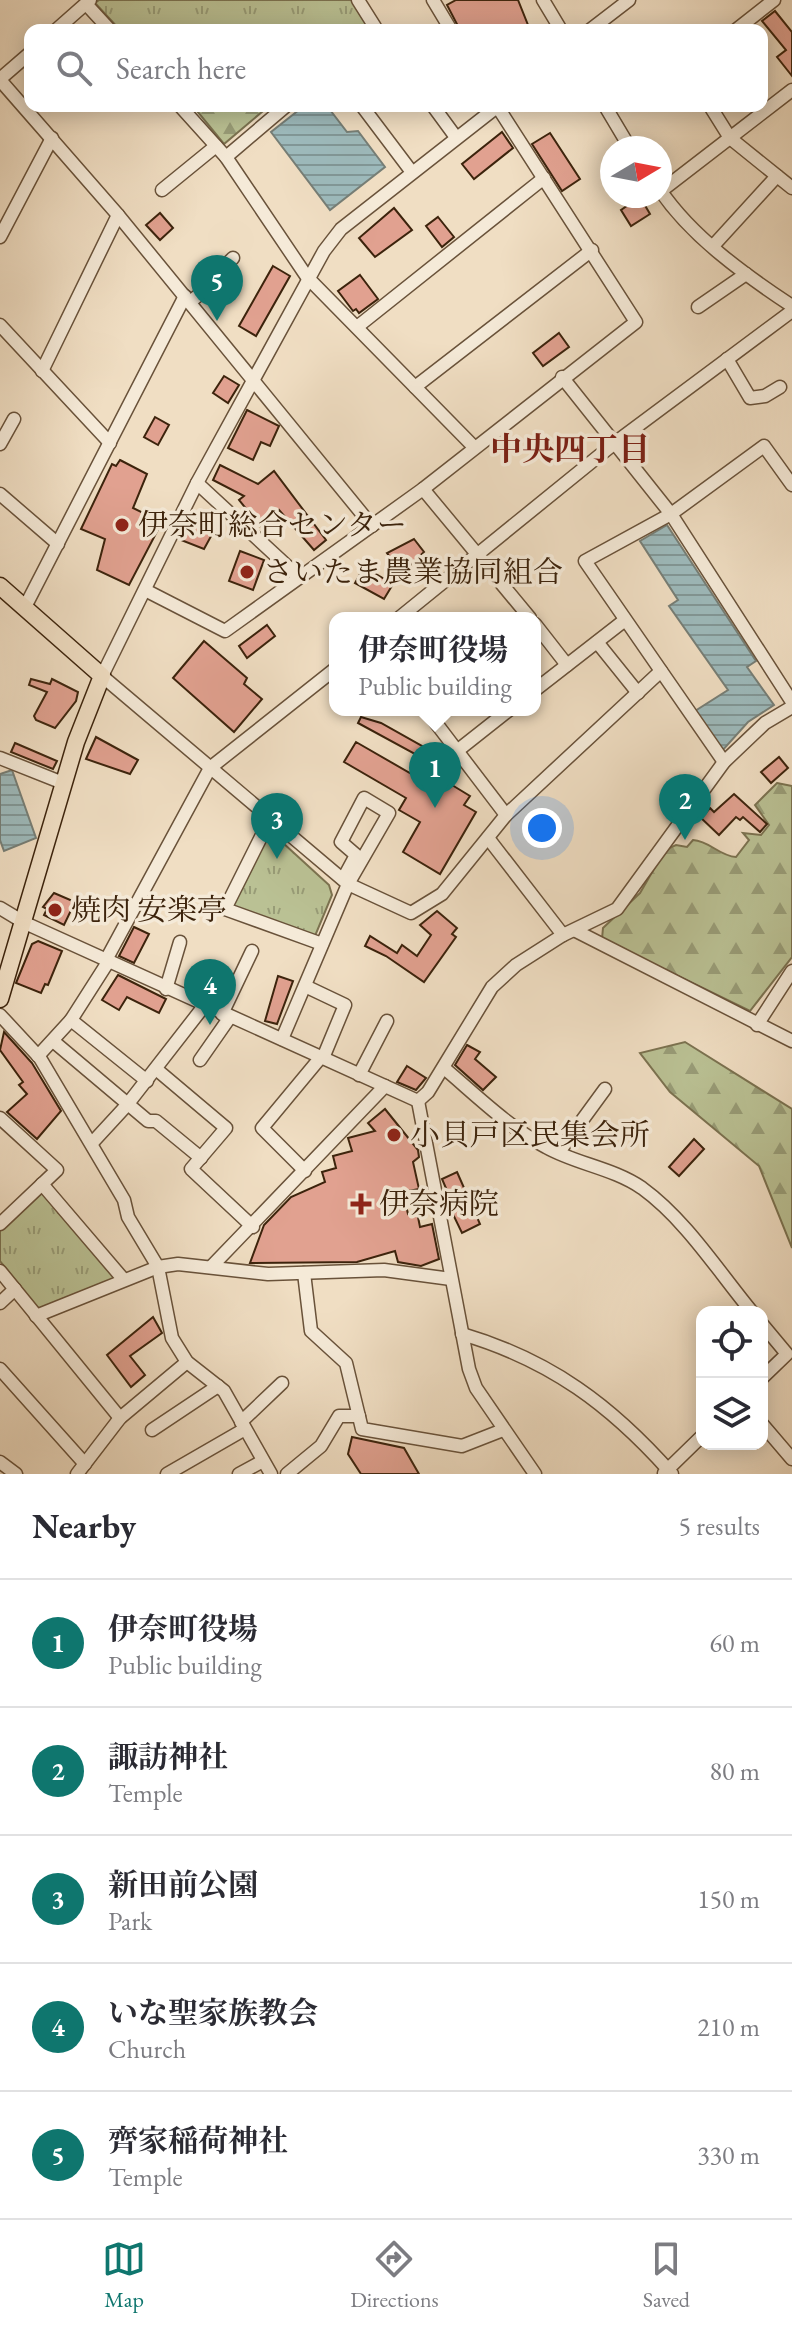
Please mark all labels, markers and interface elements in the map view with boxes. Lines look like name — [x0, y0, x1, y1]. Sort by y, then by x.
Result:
search box — [24, 24, 768, 112]
icon: search — [52, 46, 96, 90]
text: Search here — [116, 49, 246, 88]
north arrow — [600, 136, 672, 208]
pin: 5 — [191, 255, 243, 321]
district label: 中央四丁目 — [490, 428, 650, 470]
place label: 伊奈町総合センター — [138, 505, 407, 544]
marker: 伊奈町総合センター — [113, 516, 131, 534]
place label: さいたま農業協同組合 — [263, 552, 563, 591]
marker: さいたま農業協同組合 — [238, 563, 256, 581]
popup — [329, 612, 541, 716]
text: 伊奈町役場 — [358, 630, 508, 669]
text: Public building — [358, 669, 512, 703]
pin: 1 — [409, 742, 461, 808]
pin: 2 — [659, 774, 711, 840]
pin: 3 — [251, 793, 303, 859]
your location — [522, 808, 562, 848]
place label: 焼肉 安楽亭 — [71, 890, 227, 929]
marker: 焼肉 安楽亭 — [46, 901, 64, 919]
pin: 4 — [184, 959, 236, 1025]
place label: 小貝戸区民集会所 — [410, 1115, 650, 1154]
marker: 小貝戸区民集会所 — [385, 1126, 403, 1144]
place label: 伊奈病院 — [379, 1184, 499, 1223]
marker: 伊奈病院 — [350, 1193, 372, 1215]
map controls — [696, 1306, 768, 1450]
button: locate — [696, 1306, 768, 1378]
button: layers — [696, 1378, 768, 1450]
text: Nearby — [32, 1504, 136, 1548]
text: 5 results — [679, 1509, 760, 1543]
text: 伊奈町役場 — [108, 1609, 258, 1648]
text: 1 — [51, 1626, 65, 1660]
text: 60 m — [710, 1626, 760, 1660]
text: Public building — [108, 1648, 262, 1682]
text: 諏訪神社 — [108, 1737, 228, 1776]
text: 2 — [51, 1754, 65, 1788]
text: 80 m — [710, 1754, 760, 1788]
text: Temple — [108, 1776, 183, 1810]
text: 新田前公園 — [108, 1865, 258, 1904]
text: 3 — [51, 1882, 65, 1916]
text: 150 m — [697, 1882, 760, 1916]
text: Park — [108, 1904, 152, 1938]
text: いな聖家族教会 — [108, 1993, 318, 2032]
text: 4 — [51, 2010, 65, 2044]
text: 210 m — [697, 2010, 760, 2044]
text: Church — [108, 2032, 186, 2066]
text: 齊家稲荷神社 — [108, 2121, 288, 2160]
text: 5 — [51, 2138, 65, 2172]
text: 330 m — [697, 2138, 760, 2172]
text: Temple — [108, 2160, 183, 2194]
tab: Map — [102, 2237, 146, 2314]
tab: Directions — [350, 2237, 439, 2314]
tab: Saved — [643, 2237, 690, 2314]

